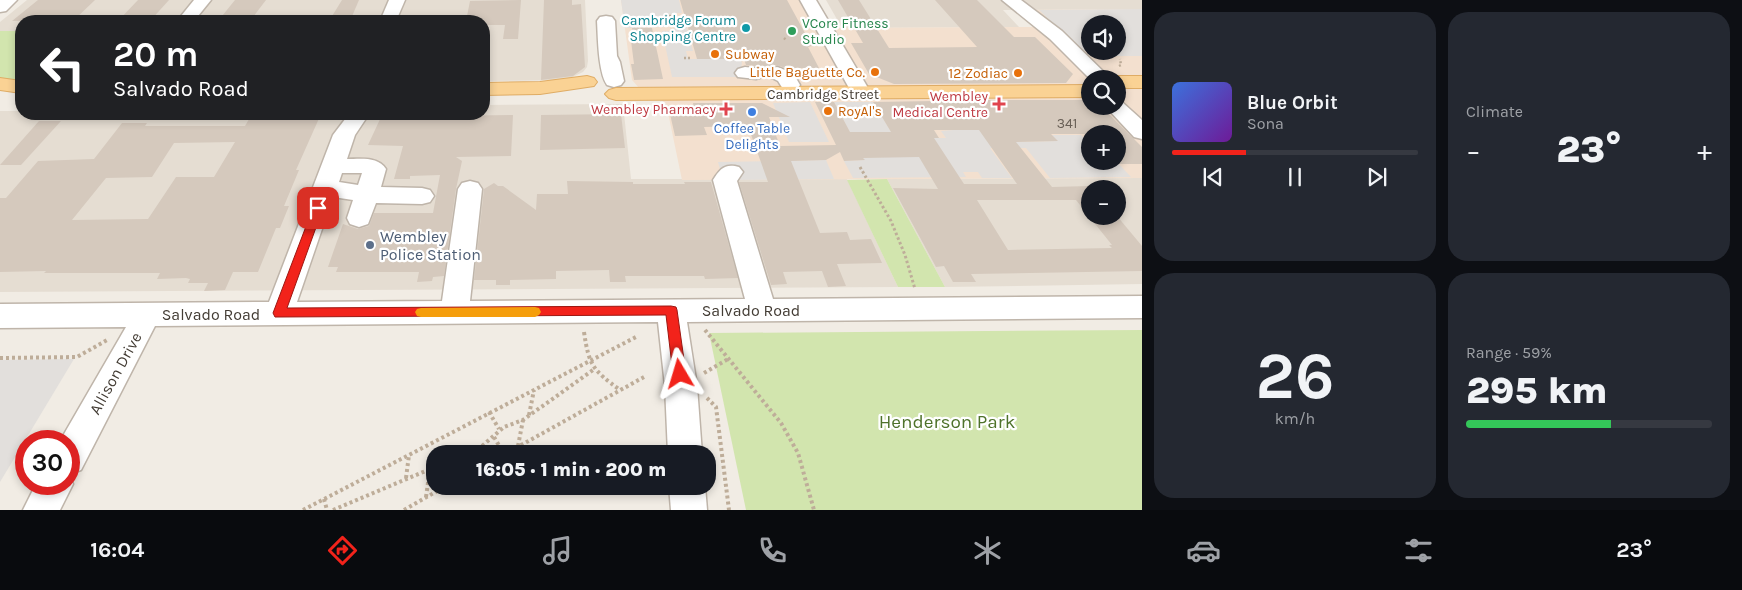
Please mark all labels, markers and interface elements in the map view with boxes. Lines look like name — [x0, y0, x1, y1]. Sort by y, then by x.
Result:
place label: Cambridge Forum Shopping Centre — [621, 12, 736, 45]
place label: VCore Fitness Studio — [802, 15, 889, 48]
map controls — [1081, 15, 1126, 225]
button: sound — [1081, 15, 1126, 60]
marker: Cambridge Forum Shopping Centre — [740, 22, 752, 34]
marker: VCore Fitness Studio — [786, 25, 798, 37]
text: 20 m — [113, 34, 198, 75]
icon: left — [30, 35, 95, 100]
place label: Subway — [725, 46, 775, 63]
marker: Subway — [709, 48, 721, 60]
place label: Little Baguette Co. — [750, 64, 865, 81]
place label: 12 Zodiac — [949, 65, 1008, 82]
marker: Little Baguette Co. — [869, 66, 881, 78]
marker: 12 Zodiac — [1012, 67, 1024, 79]
button: search — [1081, 70, 1126, 115]
text: Salvado Road — [113, 76, 249, 102]
street label: Cambridge Street — [767, 86, 879, 103]
place label: Wembley Medical Centre — [893, 88, 988, 121]
text: Blue Orbit — [1247, 92, 1338, 114]
marker: Wembley Medical Centre — [992, 97, 1006, 111]
place label: Wembley Pharmacy — [591, 101, 716, 118]
text: Climate — [1466, 102, 1523, 121]
marker: Wembley Pharmacy — [720, 103, 732, 115]
place label: RoyAl's — [838, 103, 882, 120]
marker: RoyAl's — [822, 105, 834, 117]
marker: Coffee Table Delights — [746, 106, 758, 118]
text: Sona — [1247, 114, 1284, 133]
house number: 341 — [1057, 115, 1077, 132]
place label: Coffee Table Delights — [714, 120, 790, 153]
button: + — [1081, 125, 1126, 170]
text: 23° — [1556, 127, 1622, 172]
text: − — [1466, 134, 1481, 167]
text: + — [1697, 134, 1712, 167]
icon: previous — [1199, 163, 1227, 191]
icon: pause — [1281, 163, 1309, 191]
icon: next — [1363, 163, 1391, 191]
button: − — [1081, 180, 1126, 225]
pin — [297, 187, 339, 229]
icon: arrive — [304, 194, 332, 222]
place label: Wembley Police Station — [380, 227, 481, 264]
marker: Wembley Police Station — [364, 239, 376, 251]
street label: Salvado Road — [702, 301, 800, 320]
street label: Salvado Road — [162, 305, 260, 324]
street label: Allison Drive — [85, 329, 146, 418]
text: 26 — [1256, 338, 1334, 414]
text: Range · 59% — [1466, 343, 1552, 362]
position arrow — [653, 347, 705, 399]
text: 295 km — [1466, 368, 1608, 413]
text: km/h — [1275, 409, 1315, 428]
park label: Henderson Park — [879, 411, 1016, 433]
speed limit sign: 30 — [15, 430, 80, 495]
text: 16:05 · 1 min · 200 m — [476, 459, 666, 481]
icon: directions — [325, 533, 360, 568]
icon: music — [540, 533, 575, 568]
icon: phone — [755, 533, 790, 568]
icon: climate — [970, 533, 1005, 568]
icon: car — [1186, 533, 1221, 568]
icon: filters — [1401, 533, 1436, 568]
text: 16:04 — [90, 537, 144, 563]
text: 23° — [1616, 537, 1652, 563]

